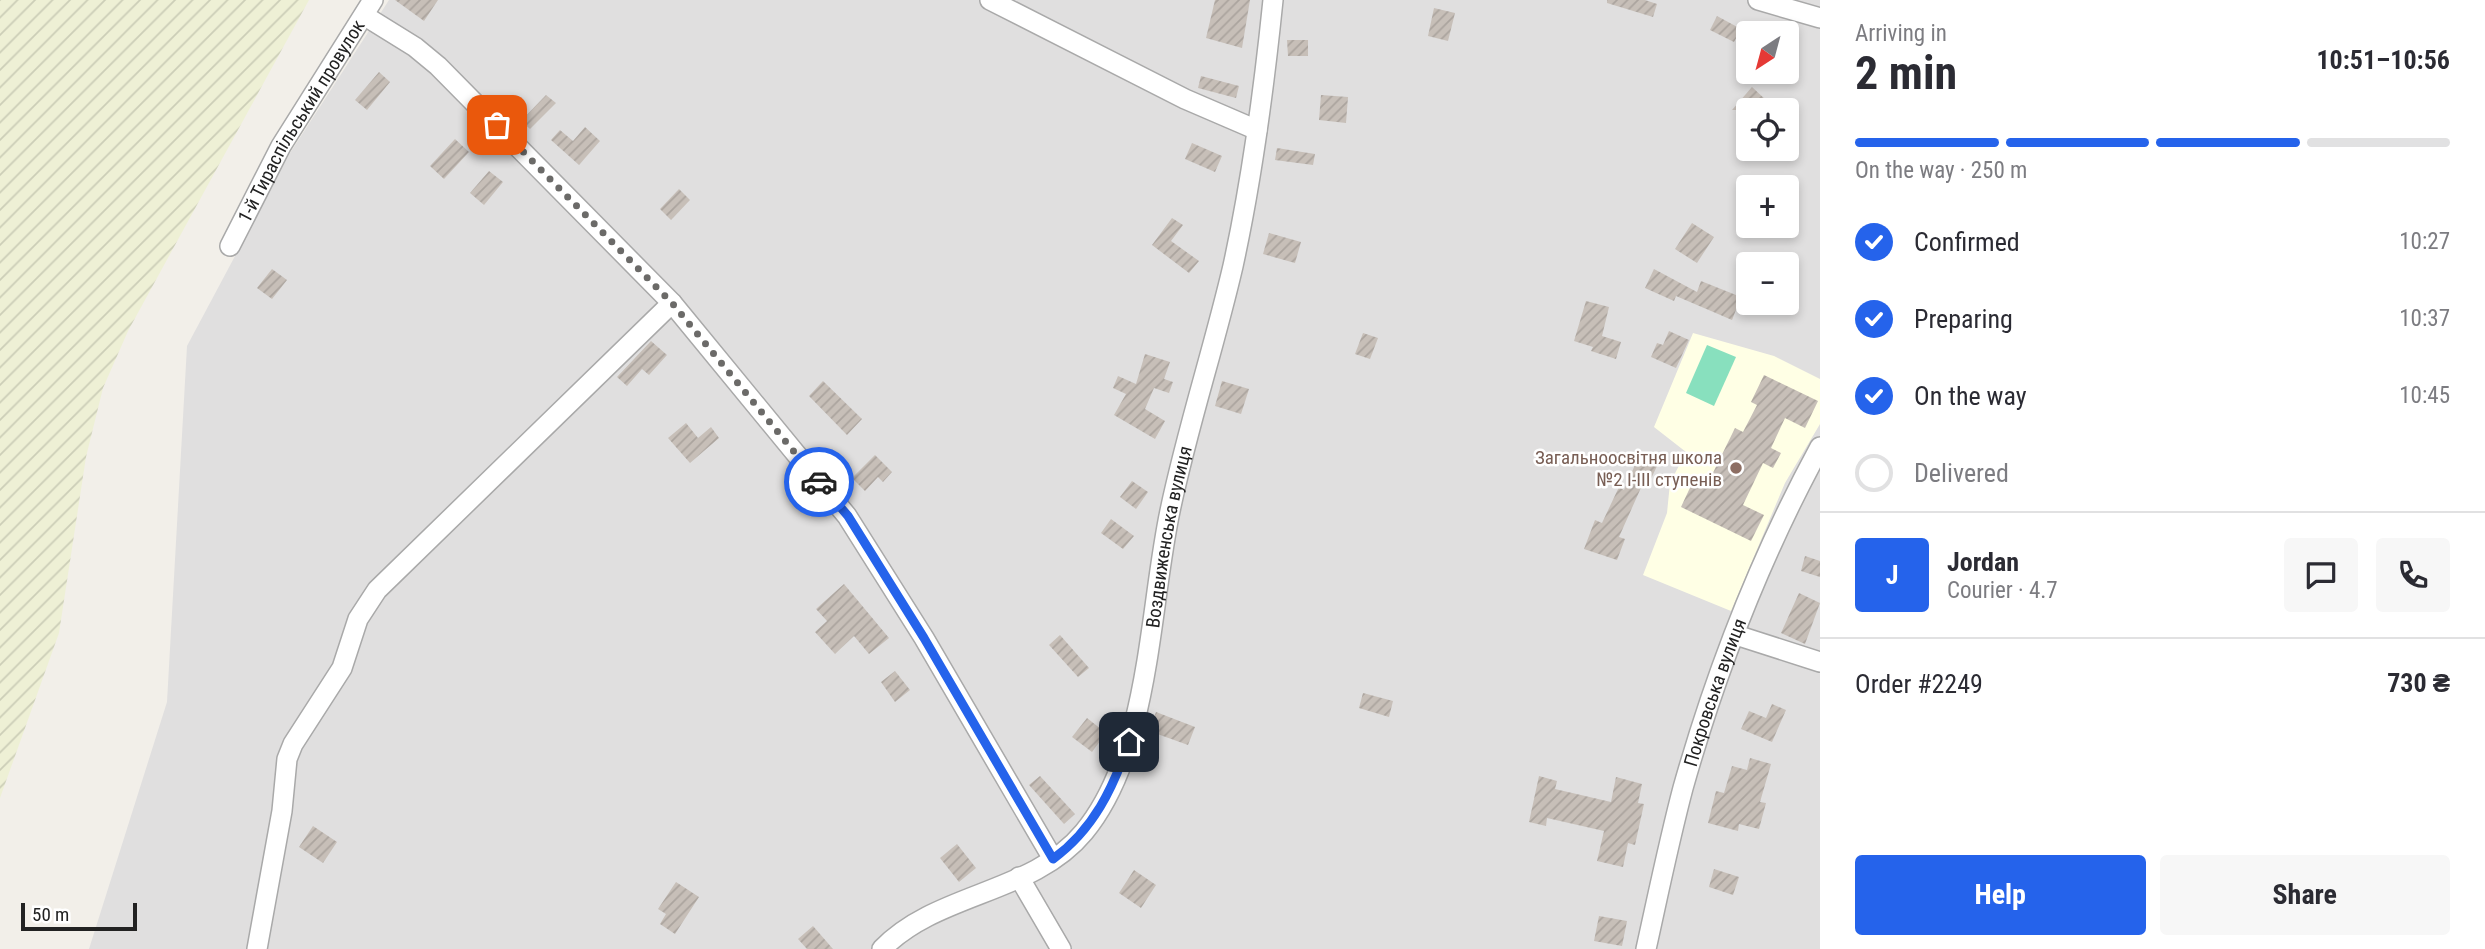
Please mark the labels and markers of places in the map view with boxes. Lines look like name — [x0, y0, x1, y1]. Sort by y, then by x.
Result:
pin — [467, 95, 527, 155]
place label: Загальноосвітня школа №2 I-III ступенів — [1535, 446, 1722, 491]
marker: Загальноосвітня школа №2 I-III ступенів — [1728, 460, 1744, 476]
pin — [1099, 712, 1159, 772]

